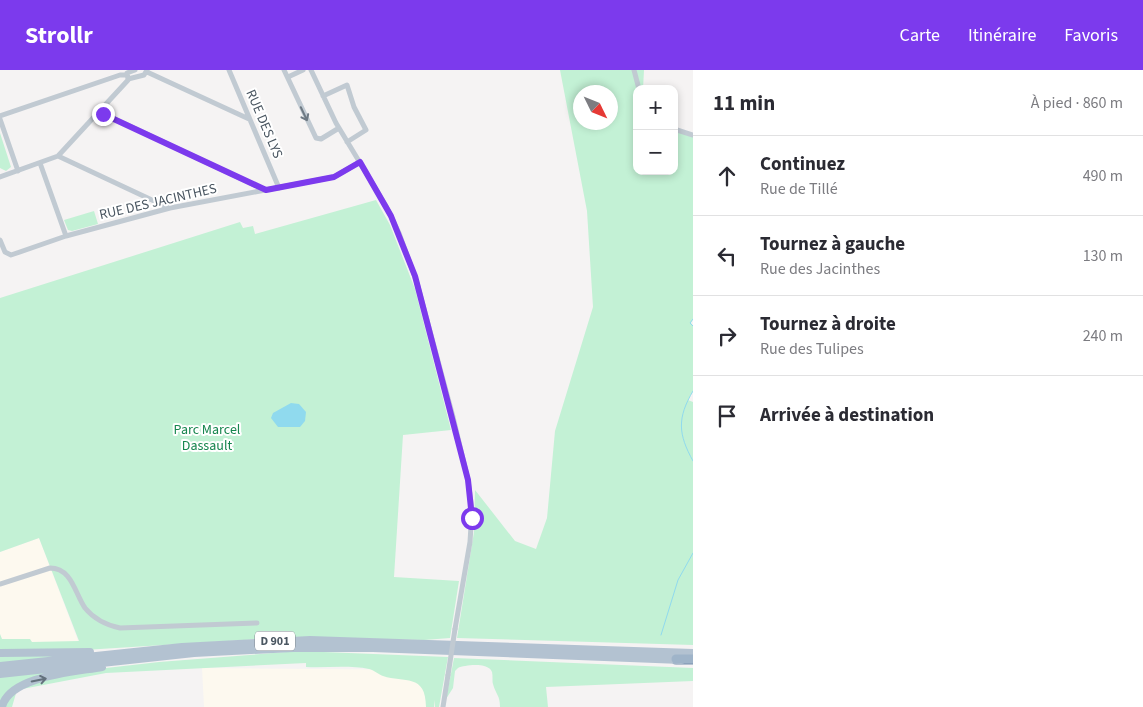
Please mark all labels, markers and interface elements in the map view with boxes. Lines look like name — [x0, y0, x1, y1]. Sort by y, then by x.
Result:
text: Strollr — [25, 18, 93, 53]
text: Carte — [900, 23, 940, 48]
text: Itinéraire — [968, 23, 1036, 48]
text: Favoris — [1064, 23, 1118, 48]
north arrow — [573, 85, 618, 130]
map controls — [633, 85, 678, 175]
button: + — [633, 85, 678, 130]
street label: RUE DES LYS — [241, 86, 287, 162]
text: 11 min — [713, 88, 775, 118]
text: À pied · 860 m — [1031, 92, 1123, 114]
route end — [92, 103, 115, 126]
one-way arrow — [300, 106, 309, 121]
button: − — [633, 130, 678, 175]
text: Continuez — [760, 151, 845, 178]
icon: ahead — [713, 162, 741, 190]
text: 490 m — [1083, 165, 1123, 187]
text: Rue de Tillé — [760, 178, 838, 200]
street label: RUE DES JACINTHES — [97, 179, 219, 225]
text: Tournez à gauche — [760, 231, 905, 258]
icon: left — [713, 242, 741, 270]
text: 130 m — [1083, 245, 1123, 267]
text: Rue des Jacinthes — [760, 258, 880, 280]
text: Tournez à droite — [760, 311, 896, 338]
icon: right — [713, 322, 741, 350]
text: 240 m — [1083, 325, 1123, 347]
text: Rue des Tulipes — [760, 338, 864, 360]
icon: arrive — [713, 402, 741, 430]
text: Arrivée à destination — [760, 402, 934, 429]
park label: Parc Marcel Dassault — [174, 420, 241, 456]
route start — [461, 507, 484, 530]
road number: D 901 — [255, 632, 295, 650]
one-way arrow — [30, 674, 46, 684]

